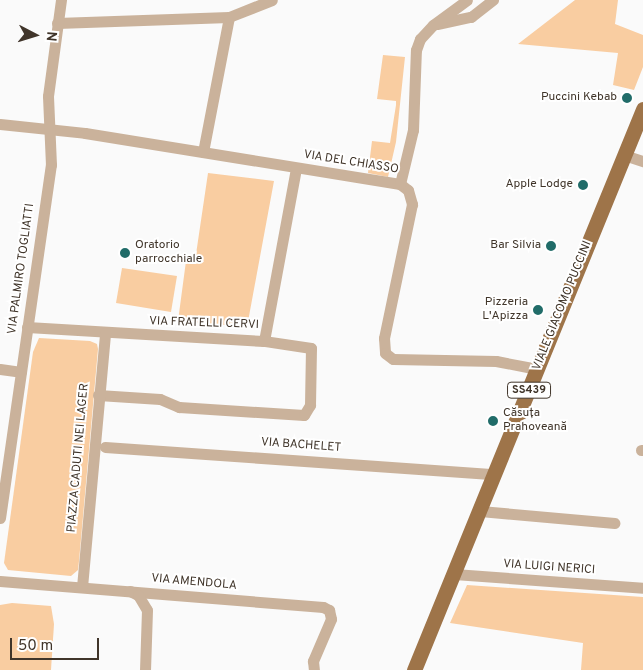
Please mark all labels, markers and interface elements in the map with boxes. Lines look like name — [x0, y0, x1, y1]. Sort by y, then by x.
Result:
north arrow — [10, 10, 60, 60]
text: N — [42, 31, 59, 42]
place label: Puccini Kebab — [541, 91, 617, 105]
marker: Puccini Kebab — [621, 92, 633, 104]
street label: VIA DEL CHIASSO — [302, 148, 400, 178]
place label: Apple Lodge — [505, 178, 573, 192]
marker: Apple Lodge — [577, 179, 589, 191]
street label: VIA PALMIRO TOGLIATTI — [6, 202, 38, 336]
place label: Oratorio parrocchiale — [135, 239, 202, 267]
place label: Bar Silvia — [490, 239, 541, 253]
street label: VIALE GIACOMO PUCCINI — [530, 239, 596, 373]
marker: Bar Silvia — [545, 240, 557, 252]
marker: Oratorio parrocchiale — [119, 247, 131, 259]
place label: Pizzeria L'Apizza — [482, 296, 528, 324]
marker: Pizzeria L'Apizza — [532, 304, 544, 316]
street label: VIA FRATELLI CERVI — [149, 315, 259, 333]
road number: SS439 — [506, 382, 552, 398]
street label: PIAZZA CADUTI NEI LAGER — [65, 383, 93, 533]
place label: Căsuța Prahoveană — [503, 407, 567, 435]
marker: Căsuța Prahoveană — [487, 415, 499, 427]
street label: VIA BACHELET — [260, 436, 342, 456]
street label: VIA LUIGI NERICI — [502, 558, 596, 578]
street label: VIA AMENDOLA — [150, 572, 238, 594]
scale bar — [12, 628, 101, 660]
text: 50 m — [18, 637, 53, 656]

